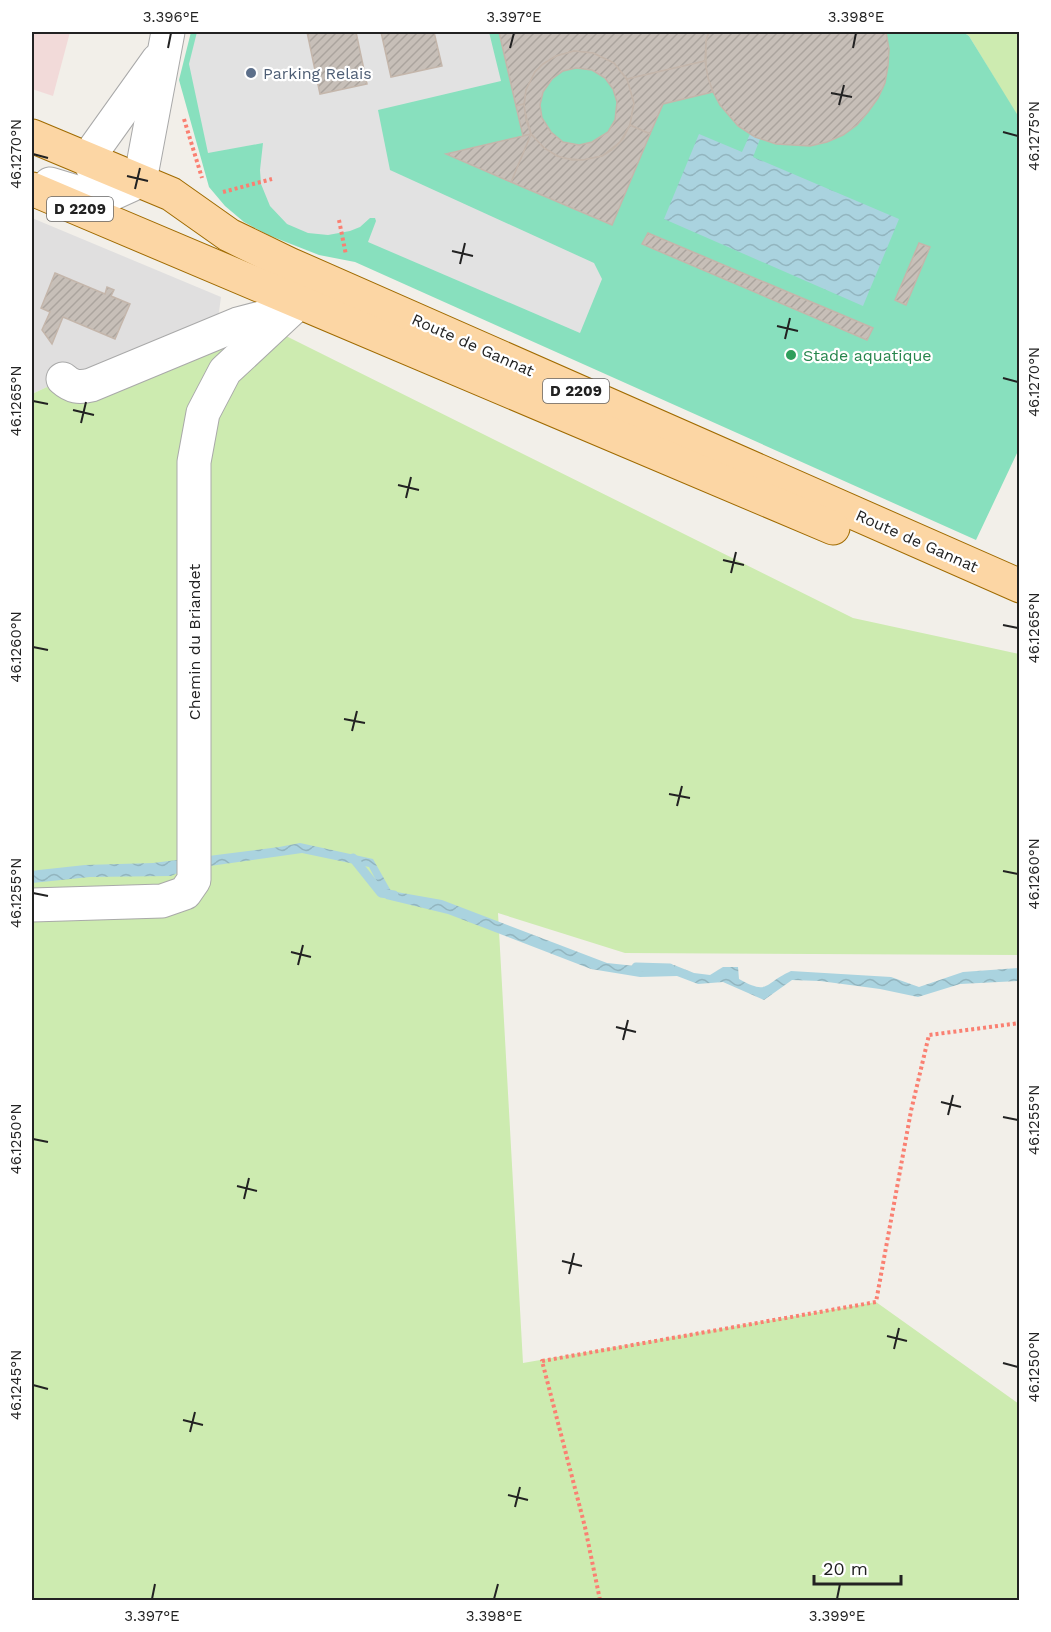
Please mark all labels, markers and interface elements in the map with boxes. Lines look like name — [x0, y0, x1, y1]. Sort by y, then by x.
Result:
text: 3.396°E — [143, 8, 199, 26]
text: 3.397°E — [486, 8, 542, 26]
text: 3.398°E — [828, 8, 884, 26]
place label: Parking Relais — [263, 64, 372, 83]
marker: Parking Relais — [244, 66, 258, 80]
text: 46.1275°N — [1025, 101, 1043, 171]
text: 46.1270°N — [7, 119, 25, 189]
road number: D 2209 — [47, 197, 113, 221]
street label: Route de Gannat — [409, 310, 537, 381]
place label: Stade aquatique — [803, 346, 932, 365]
text: 46.1270°N — [1025, 347, 1043, 417]
marker: Stade aquatique — [784, 348, 798, 362]
text: 46.1265°N — [7, 366, 25, 436]
road number: D 2209 — [543, 379, 609, 403]
street label: Route de Gannat — [853, 506, 981, 577]
street label: Chemin du Briandet — [185, 564, 204, 720]
text: 46.1265°N — [1025, 593, 1043, 663]
text: 46.1260°N — [7, 611, 25, 683]
text: 46.1260°N — [1025, 838, 1043, 910]
text: 46.1255°N — [7, 858, 25, 928]
text: 46.1255°N — [1025, 1085, 1043, 1155]
text: 46.1250°N — [7, 1103, 25, 1175]
text: 46.1250°N — [1025, 1331, 1043, 1403]
text: 46.1245°N — [7, 1350, 25, 1420]
scale bar — [814, 1548, 901, 1586]
text: 20 m — [823, 1558, 868, 1579]
text: 3.397°E — [124, 1607, 180, 1625]
text: 3.398°E — [466, 1607, 522, 1625]
text: 3.399°E — [809, 1607, 865, 1625]

